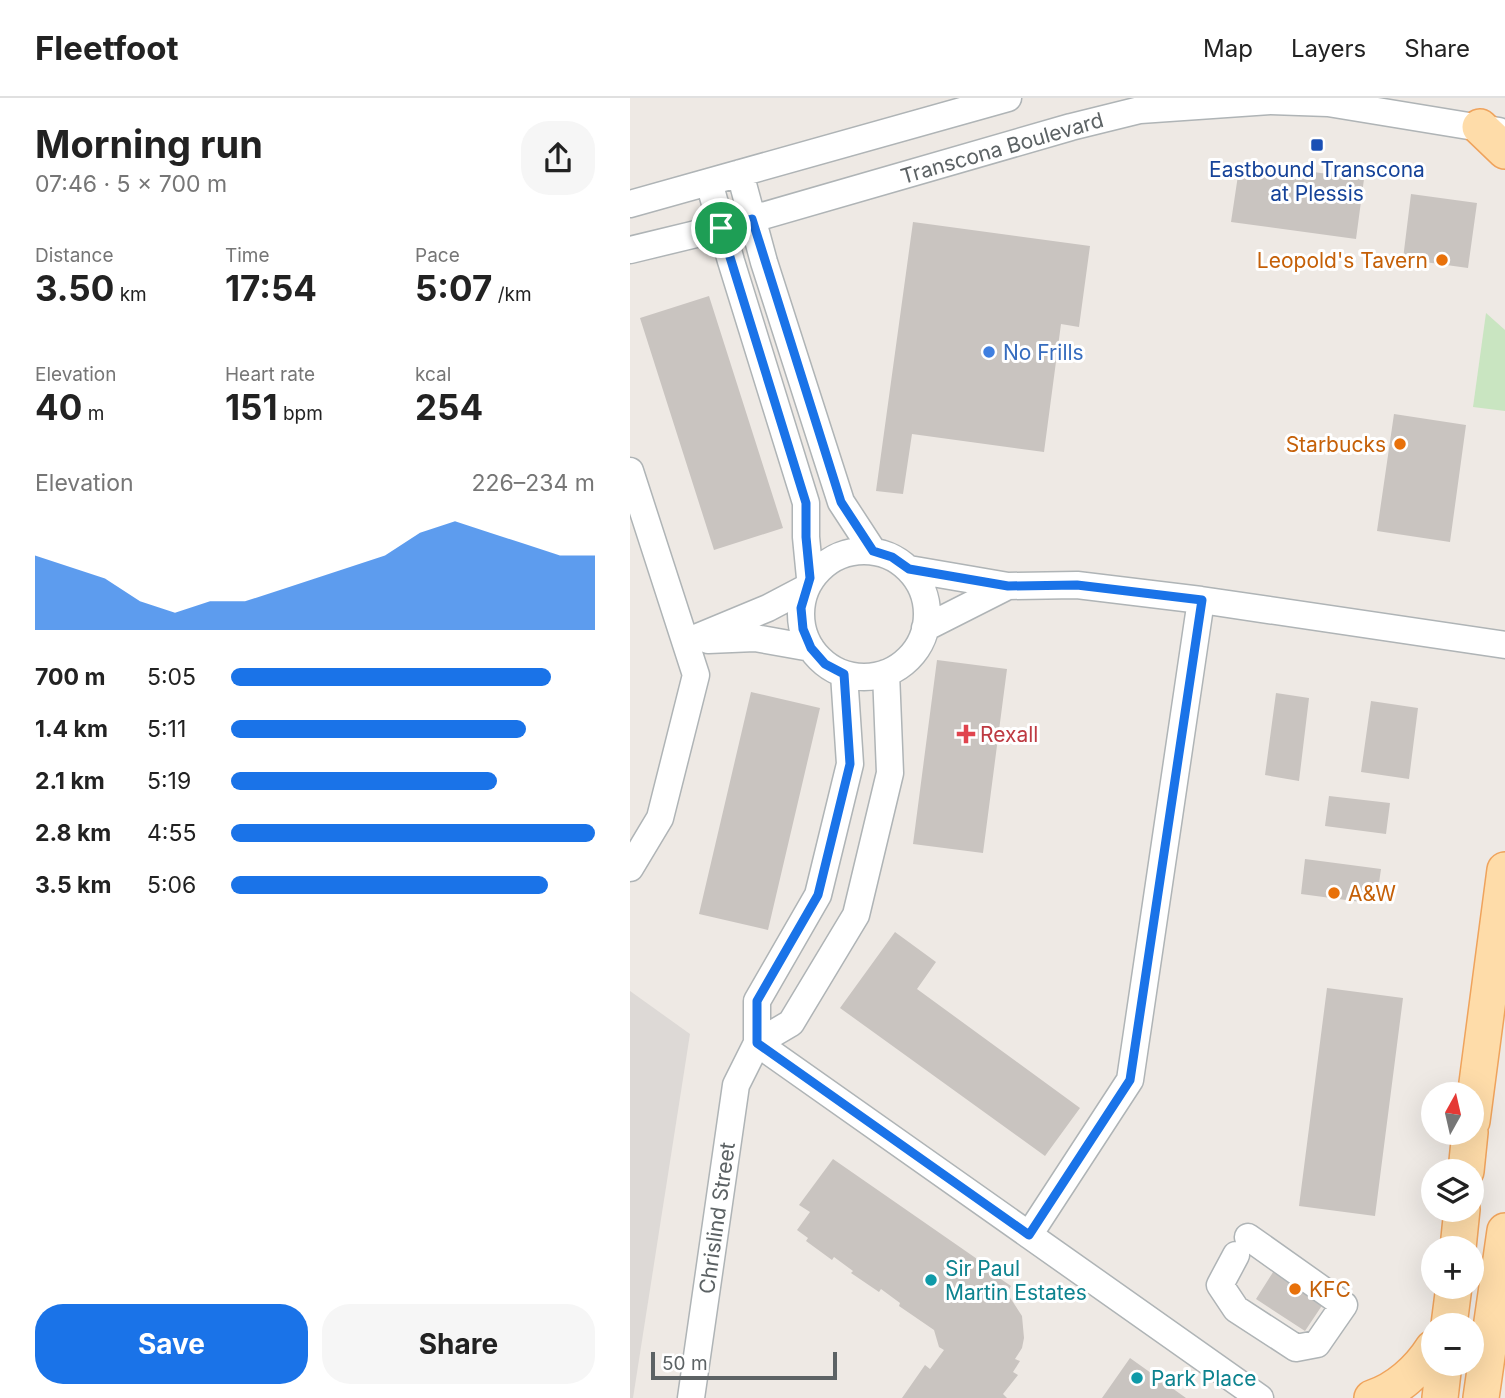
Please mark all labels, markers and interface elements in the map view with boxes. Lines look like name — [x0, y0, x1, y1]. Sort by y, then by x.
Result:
text: Fleetfoot — [35, 28, 179, 68]
text: Map — [1203, 34, 1253, 63]
text: Layers — [1291, 34, 1366, 63]
text: Share — [1404, 34, 1470, 63]
street label: Transcona Boulevard — [898, 107, 1106, 189]
text: Morning run — [35, 121, 263, 167]
button: share — [521, 121, 595, 195]
marker: Eastbound Transcona at Plessis — [1309, 137, 1325, 153]
place label: Eastbound Transcona at Plessis — [1209, 157, 1425, 206]
text: 07:46 · 5 × 700 m — [35, 170, 227, 198]
pin — [691, 198, 751, 258]
icon: arrive — [702, 209, 740, 247]
text: Distance — [35, 244, 113, 267]
text: Time — [225, 244, 270, 267]
text: Pace — [415, 244, 460, 267]
place label: Leopold's Tavern — [1257, 248, 1428, 273]
marker: Leopold's Tavern — [1434, 252, 1450, 268]
text: 3.50 — [35, 267, 114, 309]
text: 17:54 — [225, 267, 317, 309]
text: 5:07 — [415, 267, 492, 309]
text: km — [114, 283, 147, 306]
text: /km — [492, 283, 532, 306]
place label: No Frills — [1003, 340, 1084, 365]
marker: No Frills — [981, 344, 997, 360]
text: Elevation — [35, 363, 116, 386]
text: Heart rate — [225, 363, 315, 386]
text: kcal — [415, 363, 451, 386]
text: 40 — [35, 386, 82, 428]
text: 151 — [225, 386, 278, 428]
text: 254 — [415, 386, 483, 428]
text: m — [82, 402, 104, 425]
text: bpm — [278, 402, 323, 425]
place label: Starbucks — [1286, 432, 1386, 457]
marker: Starbucks — [1392, 436, 1408, 452]
text: Elevation — [35, 469, 134, 497]
text: 226–234 m — [471, 469, 595, 497]
text: 700 m — [35, 663, 105, 691]
text: 5:05 — [147, 663, 196, 691]
text: 1.4 km — [35, 715, 108, 743]
text: 5:11 — [147, 715, 186, 743]
place label: Rexall — [980, 722, 1038, 747]
marker: Rexall — [958, 726, 974, 742]
text: 2.1 km — [35, 767, 105, 795]
text: 5:19 — [147, 767, 191, 795]
text: 2.8 km — [35, 819, 111, 847]
text: 4:55 — [147, 819, 196, 847]
text: 3.5 km — [35, 871, 111, 899]
text: 5:06 — [147, 871, 196, 899]
place label: A&W — [1348, 881, 1396, 906]
marker: A&W — [1326, 885, 1342, 901]
north arrow — [1421, 1082, 1484, 1144]
map controls — [1421, 1082, 1484, 1376]
street label: Chrislind Street — [694, 1140, 740, 1295]
button: layers — [1421, 1159, 1484, 1222]
button: + — [1421, 1236, 1484, 1299]
place label: Sir Paul Martin Estates — [945, 1256, 1087, 1305]
marker: Sir Paul Martin Estates — [923, 1272, 939, 1288]
place label: KFC — [1309, 1277, 1351, 1302]
marker: KFC — [1287, 1281, 1303, 1297]
button: Save — [35, 1304, 308, 1384]
button: Share — [322, 1304, 595, 1384]
button: − — [1421, 1313, 1484, 1376]
scale bar — [651, 1349, 836, 1381]
text: 50 m — [662, 1352, 708, 1375]
place label: Park Place — [1151, 1366, 1256, 1391]
marker: Park Place — [1129, 1370, 1145, 1386]

